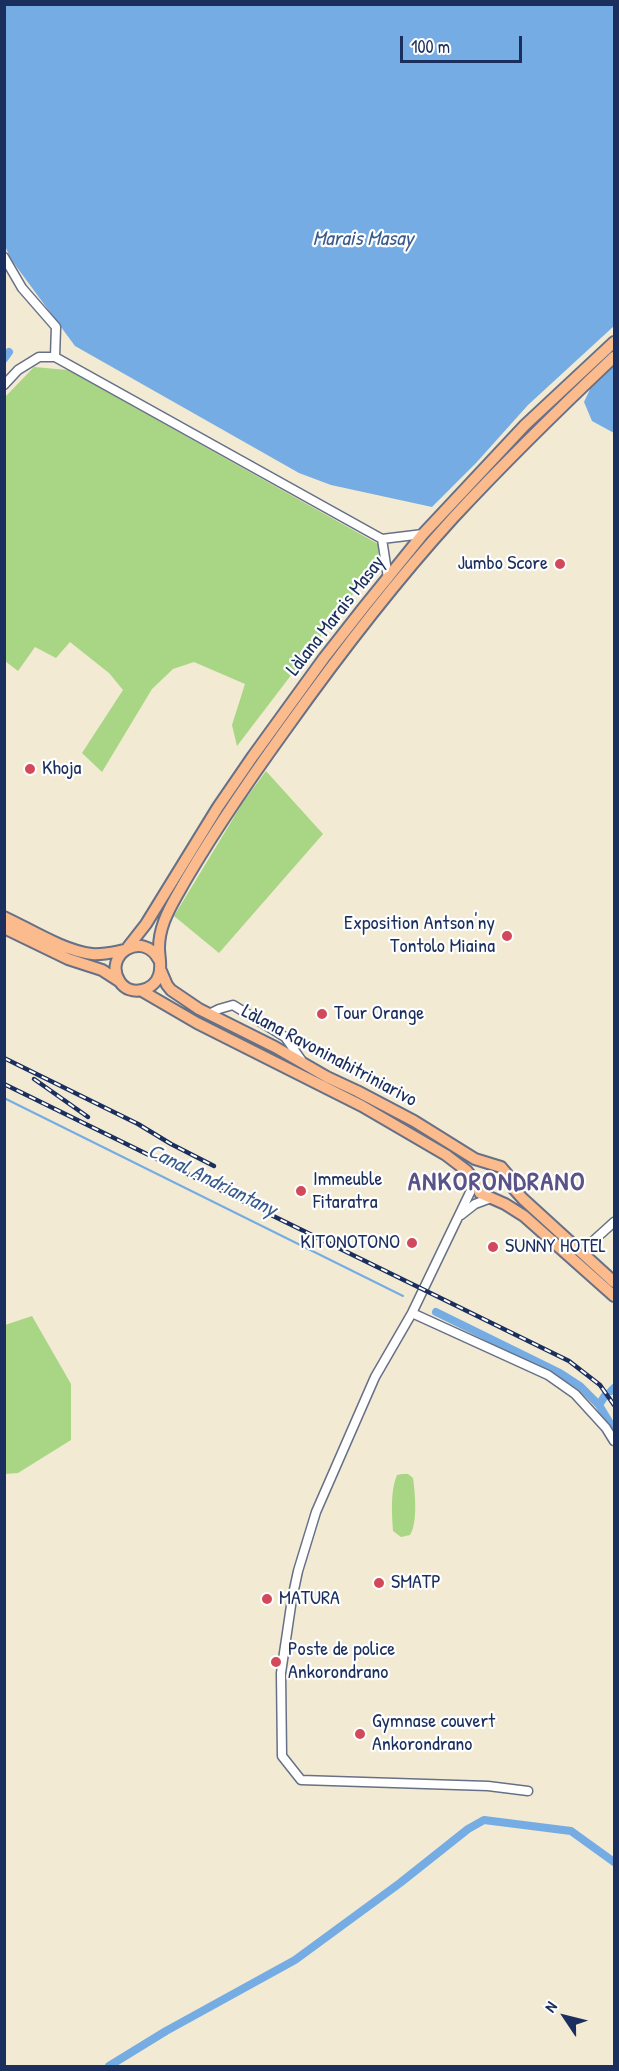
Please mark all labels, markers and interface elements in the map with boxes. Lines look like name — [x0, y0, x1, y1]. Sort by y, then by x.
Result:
scale bar — [403, 24, 524, 62]
text: 100 m — [411, 34, 450, 59]
water label: Marais Masay — [313, 226, 413, 252]
street label: Làlana Marais Masay — [282, 551, 390, 681]
place label: Jumbo Score — [457, 552, 548, 576]
marker: Jumbo Score — [553, 557, 567, 571]
place label: Khoja — [42, 757, 81, 781]
marker: Khoja — [23, 762, 37, 776]
place label: Exposition Antson'ny Tontolo Miaina — [344, 912, 495, 959]
marker: Exposition Antson'ny Tontolo Miaina — [500, 929, 514, 943]
street label: Làlana Ravoninahitriniarivo — [237, 1000, 421, 1112]
place label: Tour Orange — [334, 1002, 424, 1026]
marker: Tour Orange — [315, 1007, 329, 1021]
water label: Canal Andriantany — [143, 1139, 281, 1223]
district label: ANKORONDRANO — [408, 1167, 586, 1199]
place label: Immeuble Fitaratra — [313, 1168, 382, 1215]
marker: Immeuble Fitaratra — [294, 1184, 308, 1198]
place label: KITONOTONO — [300, 1231, 400, 1255]
place label: SUNNY HOTEL — [505, 1235, 606, 1259]
marker: KITONOTONO — [405, 1236, 419, 1250]
marker: SUNNY HOTEL — [486, 1240, 500, 1254]
place label: SMATP — [391, 1571, 441, 1595]
marker: SMATP — [372, 1576, 386, 1590]
place label: MATURA — [279, 1587, 340, 1611]
marker: MATURA — [260, 1592, 274, 1606]
place label: Poste de police Ankorondrano — [288, 1638, 395, 1685]
marker: Poste de police Ankorondrano — [269, 1655, 283, 1669]
place label: Gymnase couvert Ankorondrano — [372, 1710, 495, 1757]
marker: Gymnase couvert Ankorondrano — [353, 1727, 367, 1741]
north arrow — [535, 1987, 595, 2047]
text: N — [539, 1997, 562, 2016]

